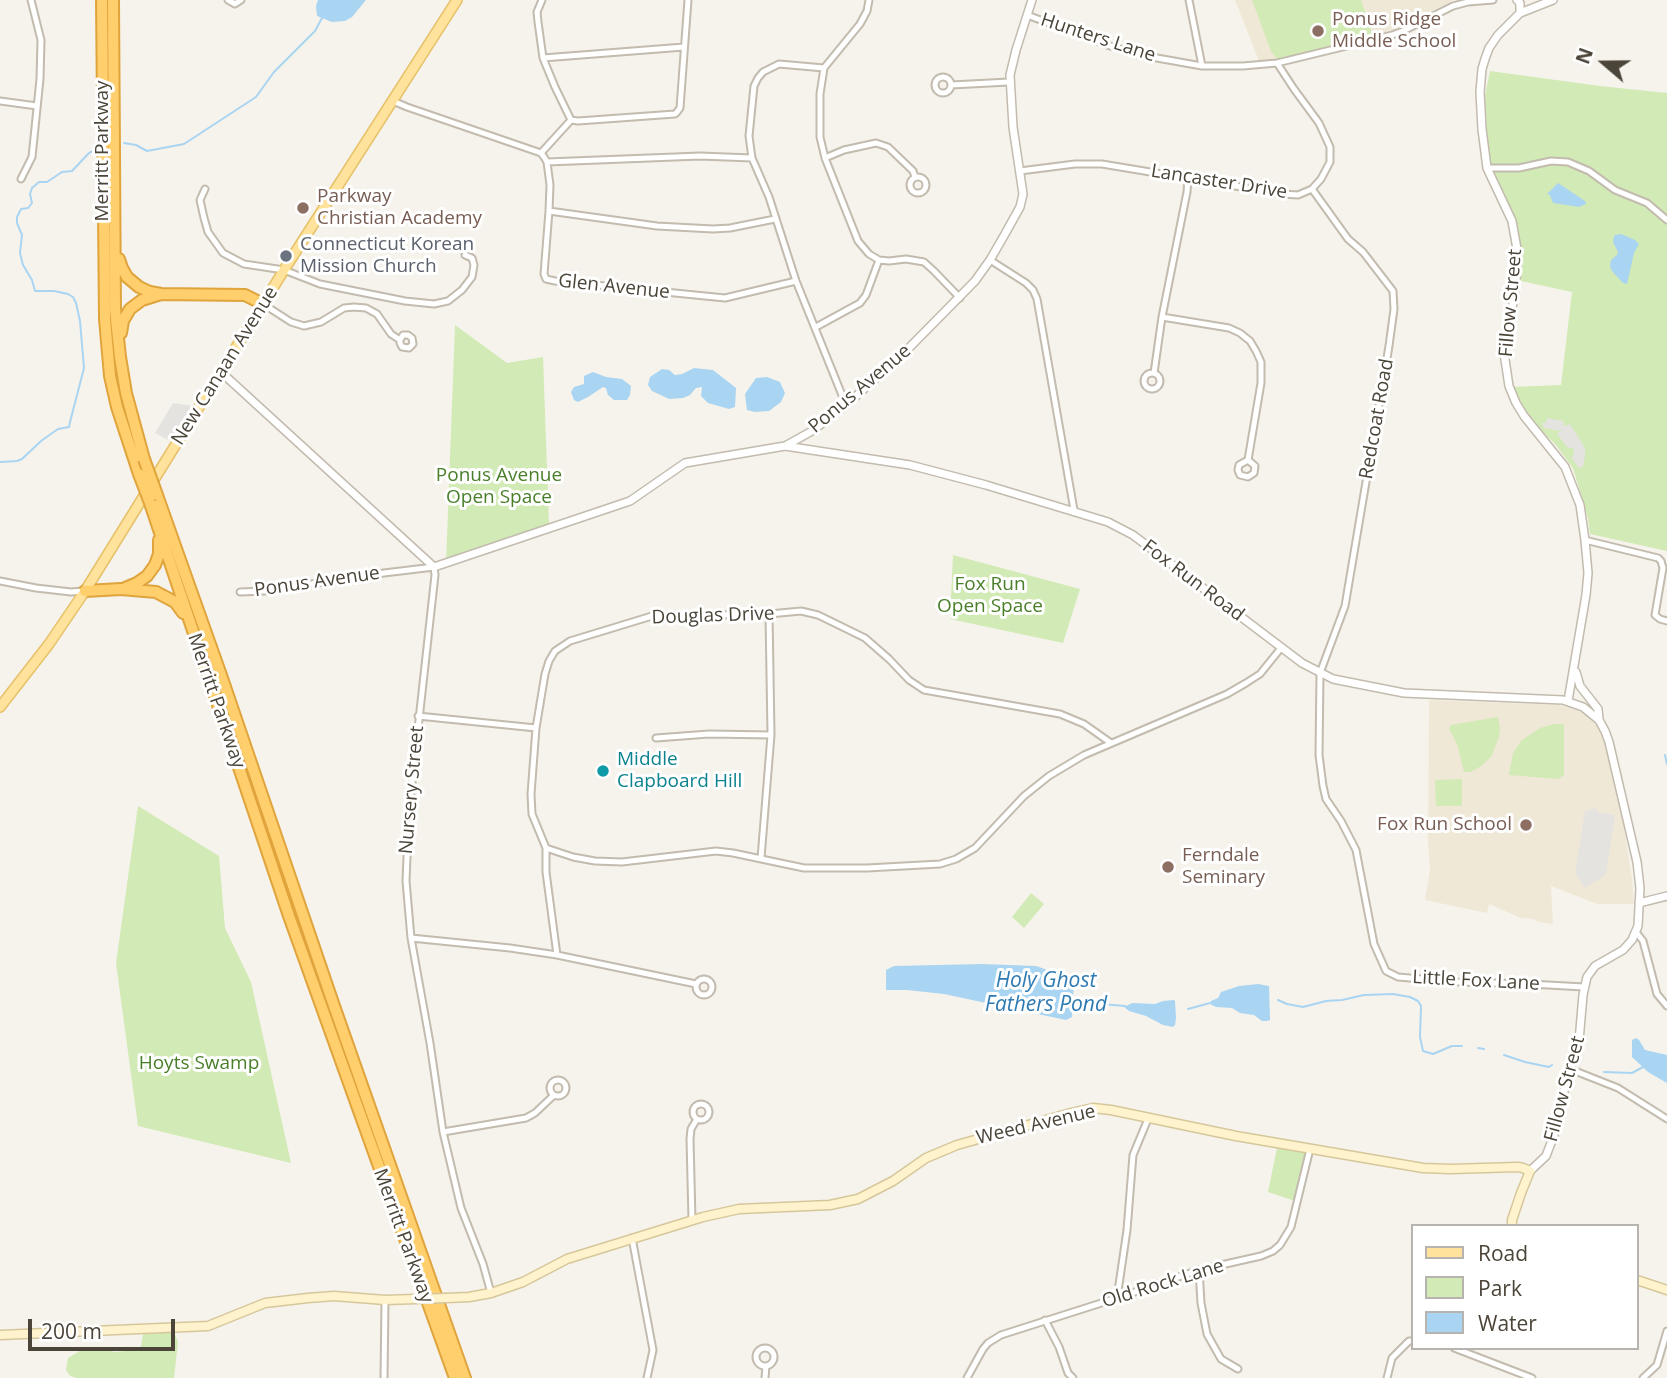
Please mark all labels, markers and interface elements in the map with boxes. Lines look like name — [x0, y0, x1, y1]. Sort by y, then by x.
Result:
street label: Hunters Lane — [1038, 9, 1158, 67]
place label: Ponus Ridge Middle School — [1332, 9, 1456, 53]
marker: Ponus Ridge Middle School — [1310, 23, 1326, 39]
north arrow — [1569, 28, 1639, 98]
text: N — [1569, 44, 1599, 68]
street label: Merritt Parkway — [92, 80, 114, 222]
street label: Lancaster Drive — [1149, 160, 1289, 204]
place label: Parkway Christian Academy — [317, 186, 482, 230]
marker: Parkway Christian Academy — [295, 200, 311, 216]
place label: Connecticut Korean Mission Church — [300, 234, 474, 278]
marker: Connecticut Korean Mission Church — [278, 248, 294, 264]
street label: Fillow Street — [1495, 248, 1527, 358]
street label: Glen Avenue — [557, 270, 671, 304]
street label: New Canaan Avenue — [167, 283, 283, 449]
street label: Ponus Avenue — [804, 340, 916, 438]
street label: Redcoat Road — [1355, 357, 1399, 481]
park label: Ponus Avenue Open Space — [436, 465, 562, 509]
street label: Fox Run Road — [1138, 535, 1248, 627]
street label: Ponus Avenue — [253, 562, 381, 602]
park label: Fox Run Open Space — [937, 574, 1043, 618]
street label: Douglas Drive — [651, 602, 775, 630]
street label: Merritt Parkway — [182, 631, 250, 771]
street label: Nursery Street — [395, 725, 429, 855]
place label: Middle Clapboard Hill — [617, 749, 742, 793]
marker: Middle Clapboard Hill — [595, 763, 611, 779]
place label: Fox Run School — [1377, 814, 1512, 836]
marker: Fox Run School — [1518, 817, 1534, 833]
place label: Ferndale Seminary — [1182, 845, 1265, 889]
marker: Ferndale Seminary — [1160, 859, 1176, 875]
street label: Little Fox Lane — [1412, 966, 1540, 996]
water label: Holy Ghost Fathers Pond — [985, 968, 1107, 1018]
street label: Fillow Street — [1540, 1034, 1590, 1144]
park label: Hoyts Swamp — [139, 1053, 259, 1075]
street label: Weed Avenue — [974, 1100, 1098, 1150]
street label: Merritt Parkway — [368, 1166, 438, 1306]
legend — [1412, 1224, 1639, 1350]
text: Road — [1478, 1239, 1528, 1267]
street label: Old Rock Lane — [1099, 1255, 1227, 1313]
text: Park — [1478, 1274, 1522, 1302]
scale bar — [32, 1304, 178, 1348]
text: Water — [1478, 1309, 1537, 1337]
text: 200 m — [41, 1317, 102, 1345]

